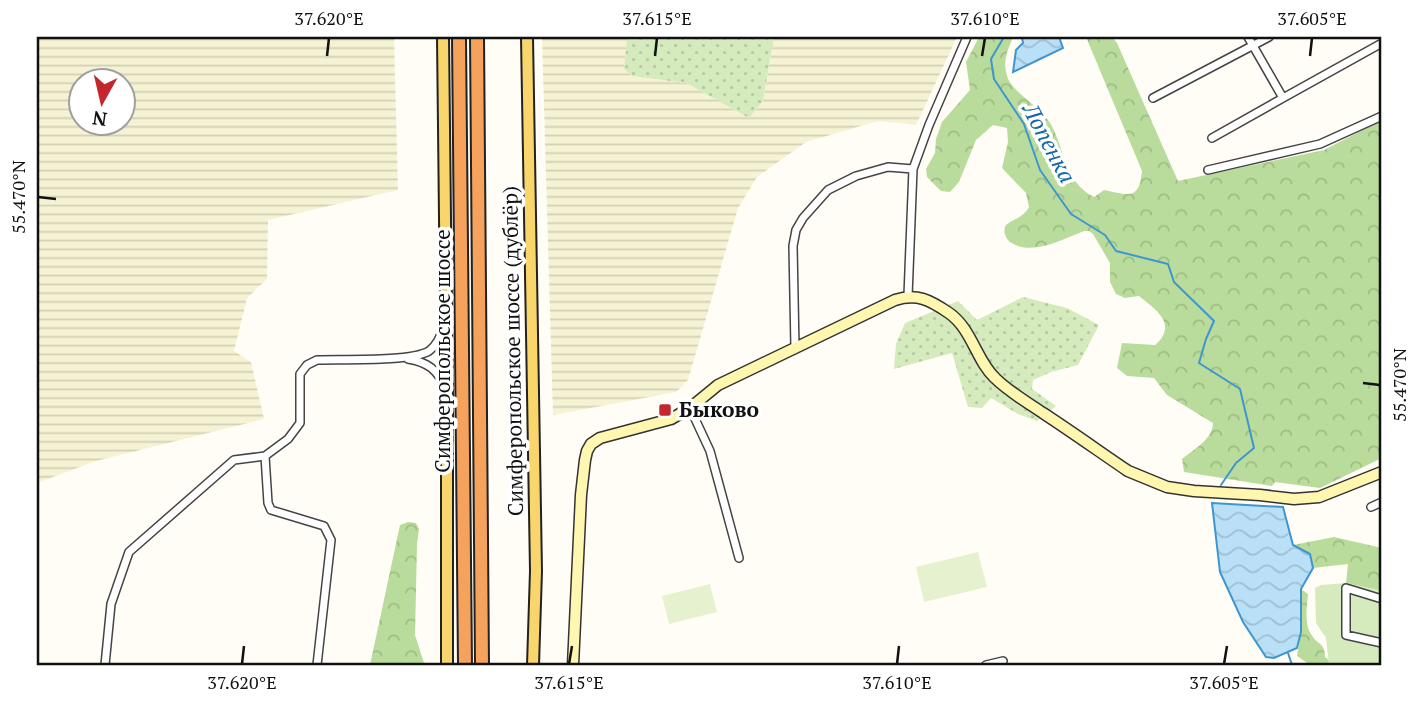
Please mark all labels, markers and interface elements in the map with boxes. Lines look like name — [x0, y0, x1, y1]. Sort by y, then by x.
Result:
text: 37.620°E — [294, 6, 364, 30]
text: 37.615°E — [622, 6, 692, 30]
text: 37.610°E — [950, 6, 1020, 30]
text: 37.605°E — [1277, 6, 1347, 30]
north arrow — [66, 66, 136, 136]
water label: Лопенка — [1015, 97, 1083, 188]
text: N — [90, 106, 108, 133]
text: 55.470°N — [6, 160, 30, 234]
street label: Симферопольское шоссе (дублёр) — [495, 186, 529, 516]
street label: Симферопольское шоссе — [428, 229, 456, 473]
text: 55.470°N — [1387, 348, 1411, 422]
place label: Быково — [679, 395, 759, 423]
marker: Быково — [657, 402, 673, 418]
text: 37.620°E — [207, 670, 277, 694]
text: 37.615°E — [534, 670, 604, 694]
text: 37.610°E — [862, 670, 932, 694]
text: 37.605°E — [1189, 670, 1259, 694]

